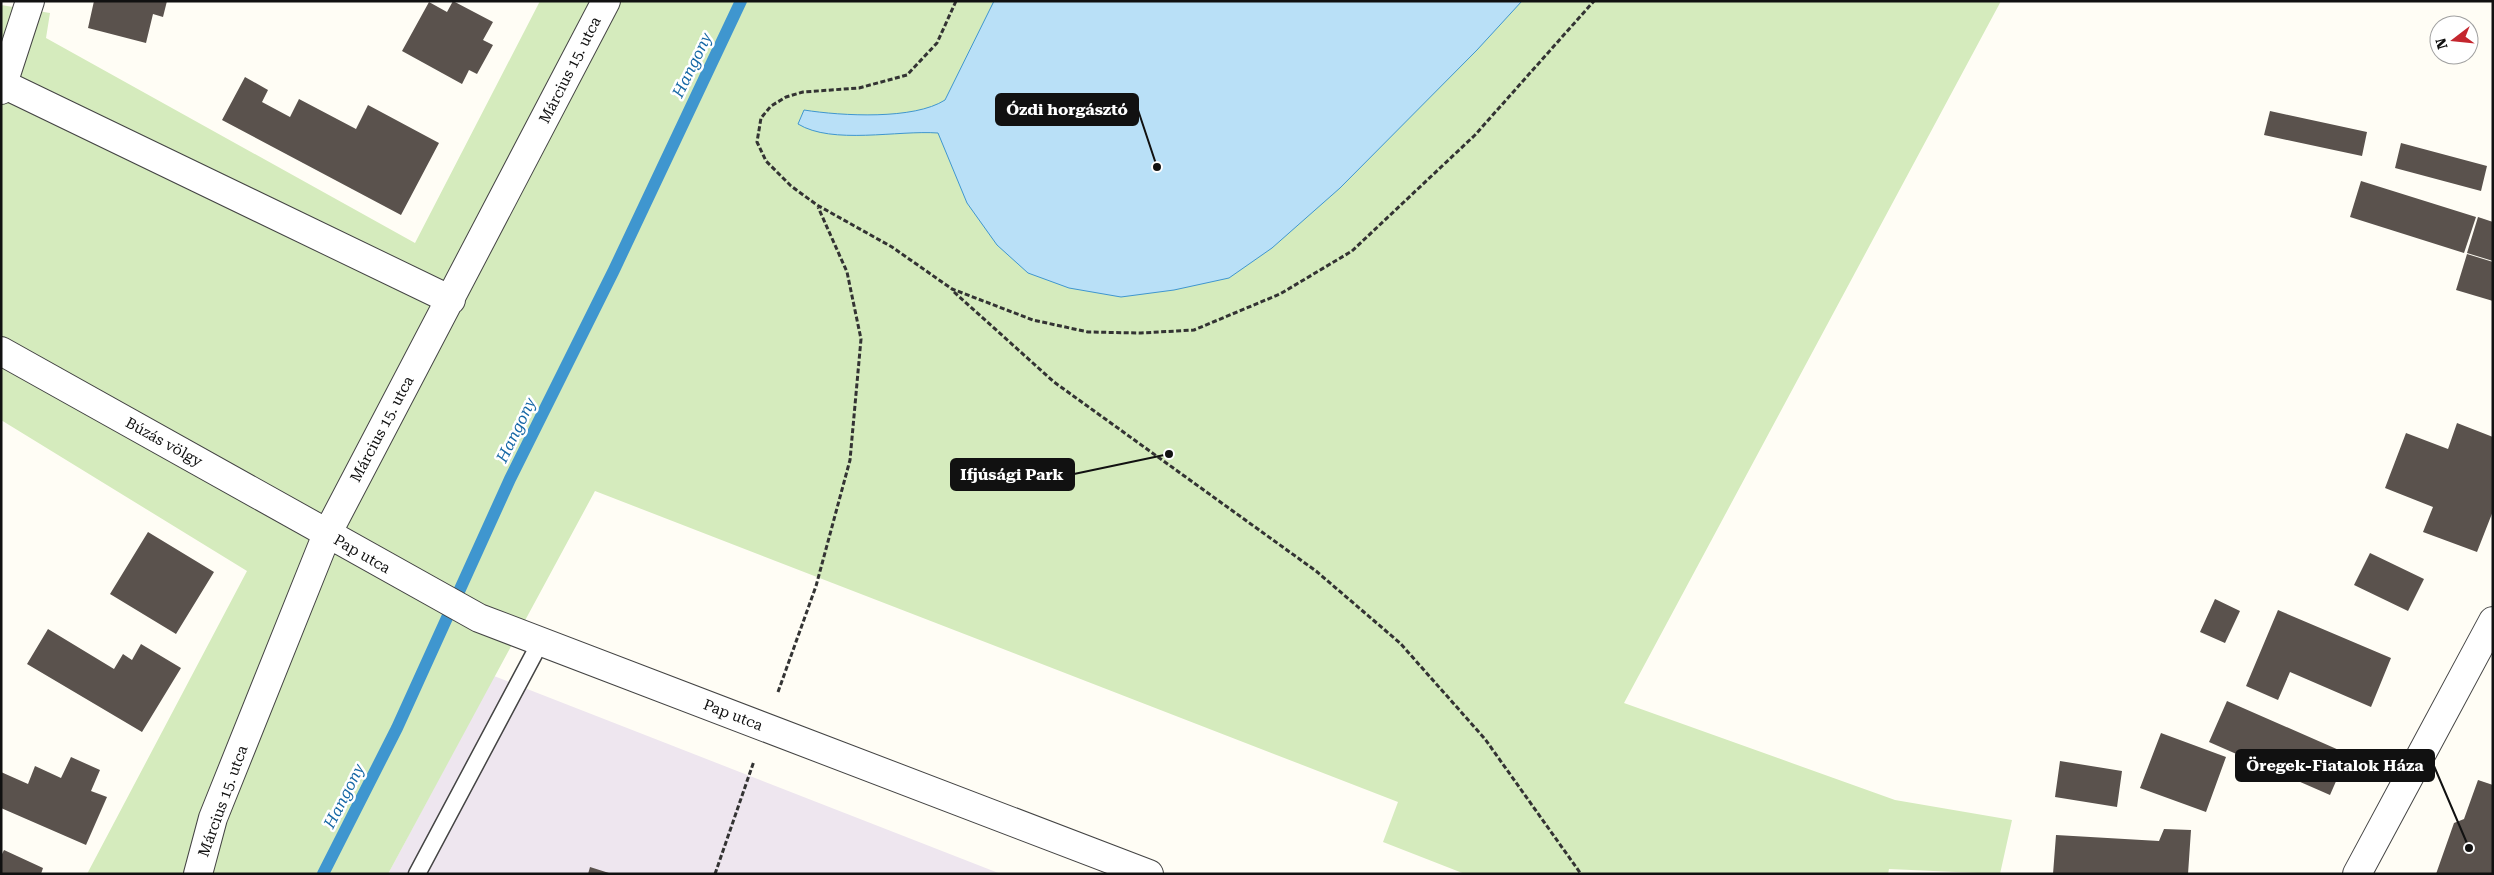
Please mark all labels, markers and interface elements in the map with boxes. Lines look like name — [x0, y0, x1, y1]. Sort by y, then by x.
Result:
street label: Március 15. utca — [535, 14, 605, 126]
north arrow — [2429, 15, 2479, 65]
water label: Hangony — [668, 29, 716, 101]
text: N — [2432, 36, 2451, 51]
callout: Ózdi horgásztó — [996, 94, 1138, 125]
text: Ózdi horgásztó — [1006, 100, 1128, 119]
street label: Március 15. utca — [346, 373, 418, 485]
water label: Hangony — [492, 394, 540, 466]
street label: Búzás völgy — [122, 413, 206, 471]
callout: Ifjúsági Park — [951, 459, 1074, 490]
text: Ifjúsági Park — [960, 465, 1064, 484]
street label: Pap utca — [331, 531, 393, 577]
street label: Pap utca — [701, 695, 765, 735]
street label: Március 15. utca — [194, 743, 252, 859]
callout: Öregek-Fiatalok Háza — [2236, 750, 2434, 781]
text: Öregek-Fiatalok Háza — [2246, 756, 2424, 775]
water label: Hangony — [319, 760, 369, 832]

